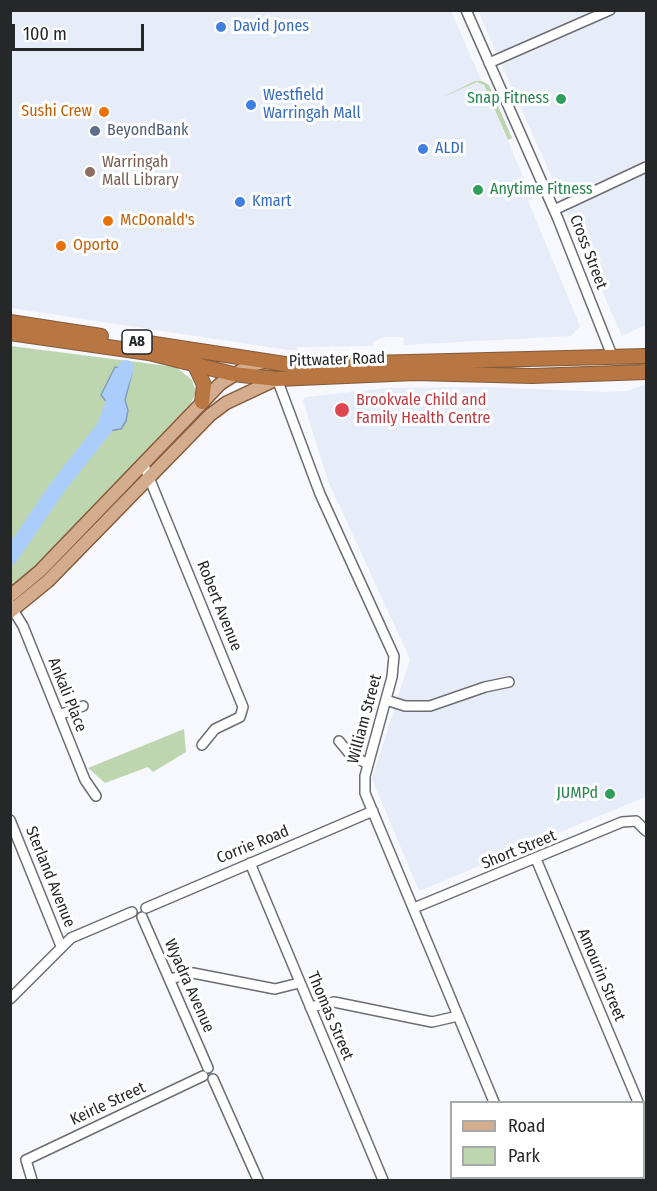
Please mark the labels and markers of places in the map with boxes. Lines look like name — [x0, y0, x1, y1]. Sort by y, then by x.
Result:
place label: David Jones — [233, 17, 309, 37]
marker: David Jones — [214, 20, 228, 34]
place label: Westfield Warringah Mall — [263, 86, 361, 124]
place label: Snap Fitness — [467, 89, 549, 109]
marker: Snap Fitness — [554, 92, 568, 106]
marker: Westfield Warringah Mall — [244, 98, 258, 112]
place label: Sushi Crew — [21, 102, 92, 122]
marker: Sushi Crew — [97, 105, 111, 119]
place label: BeyondBank — [107, 121, 189, 141]
marker: BeyondBank — [88, 124, 102, 138]
place label: ALDI — [435, 139, 464, 159]
marker: ALDI — [416, 142, 430, 156]
place label: Warringah Mall Library — [102, 153, 179, 191]
marker: Warringah Mall Library — [83, 165, 97, 179]
place label: Anytime Fitness — [490, 180, 593, 200]
marker: Anytime Fitness — [471, 183, 485, 197]
place label: Kmart — [252, 192, 291, 212]
marker: Kmart — [233, 195, 247, 209]
place label: McDonald's — [120, 211, 195, 231]
marker: McDonald's — [101, 214, 115, 228]
place label: Oporto — [73, 236, 119, 256]
marker: Oporto — [54, 239, 68, 253]
place label: Brookvale Child and Family Health Centre — [356, 391, 490, 429]
marker: Brookvale Child and Family Health Centre — [333, 401, 351, 419]
place label: JUMPd — [556, 784, 598, 804]
marker: JUMPd — [603, 787, 617, 801]

